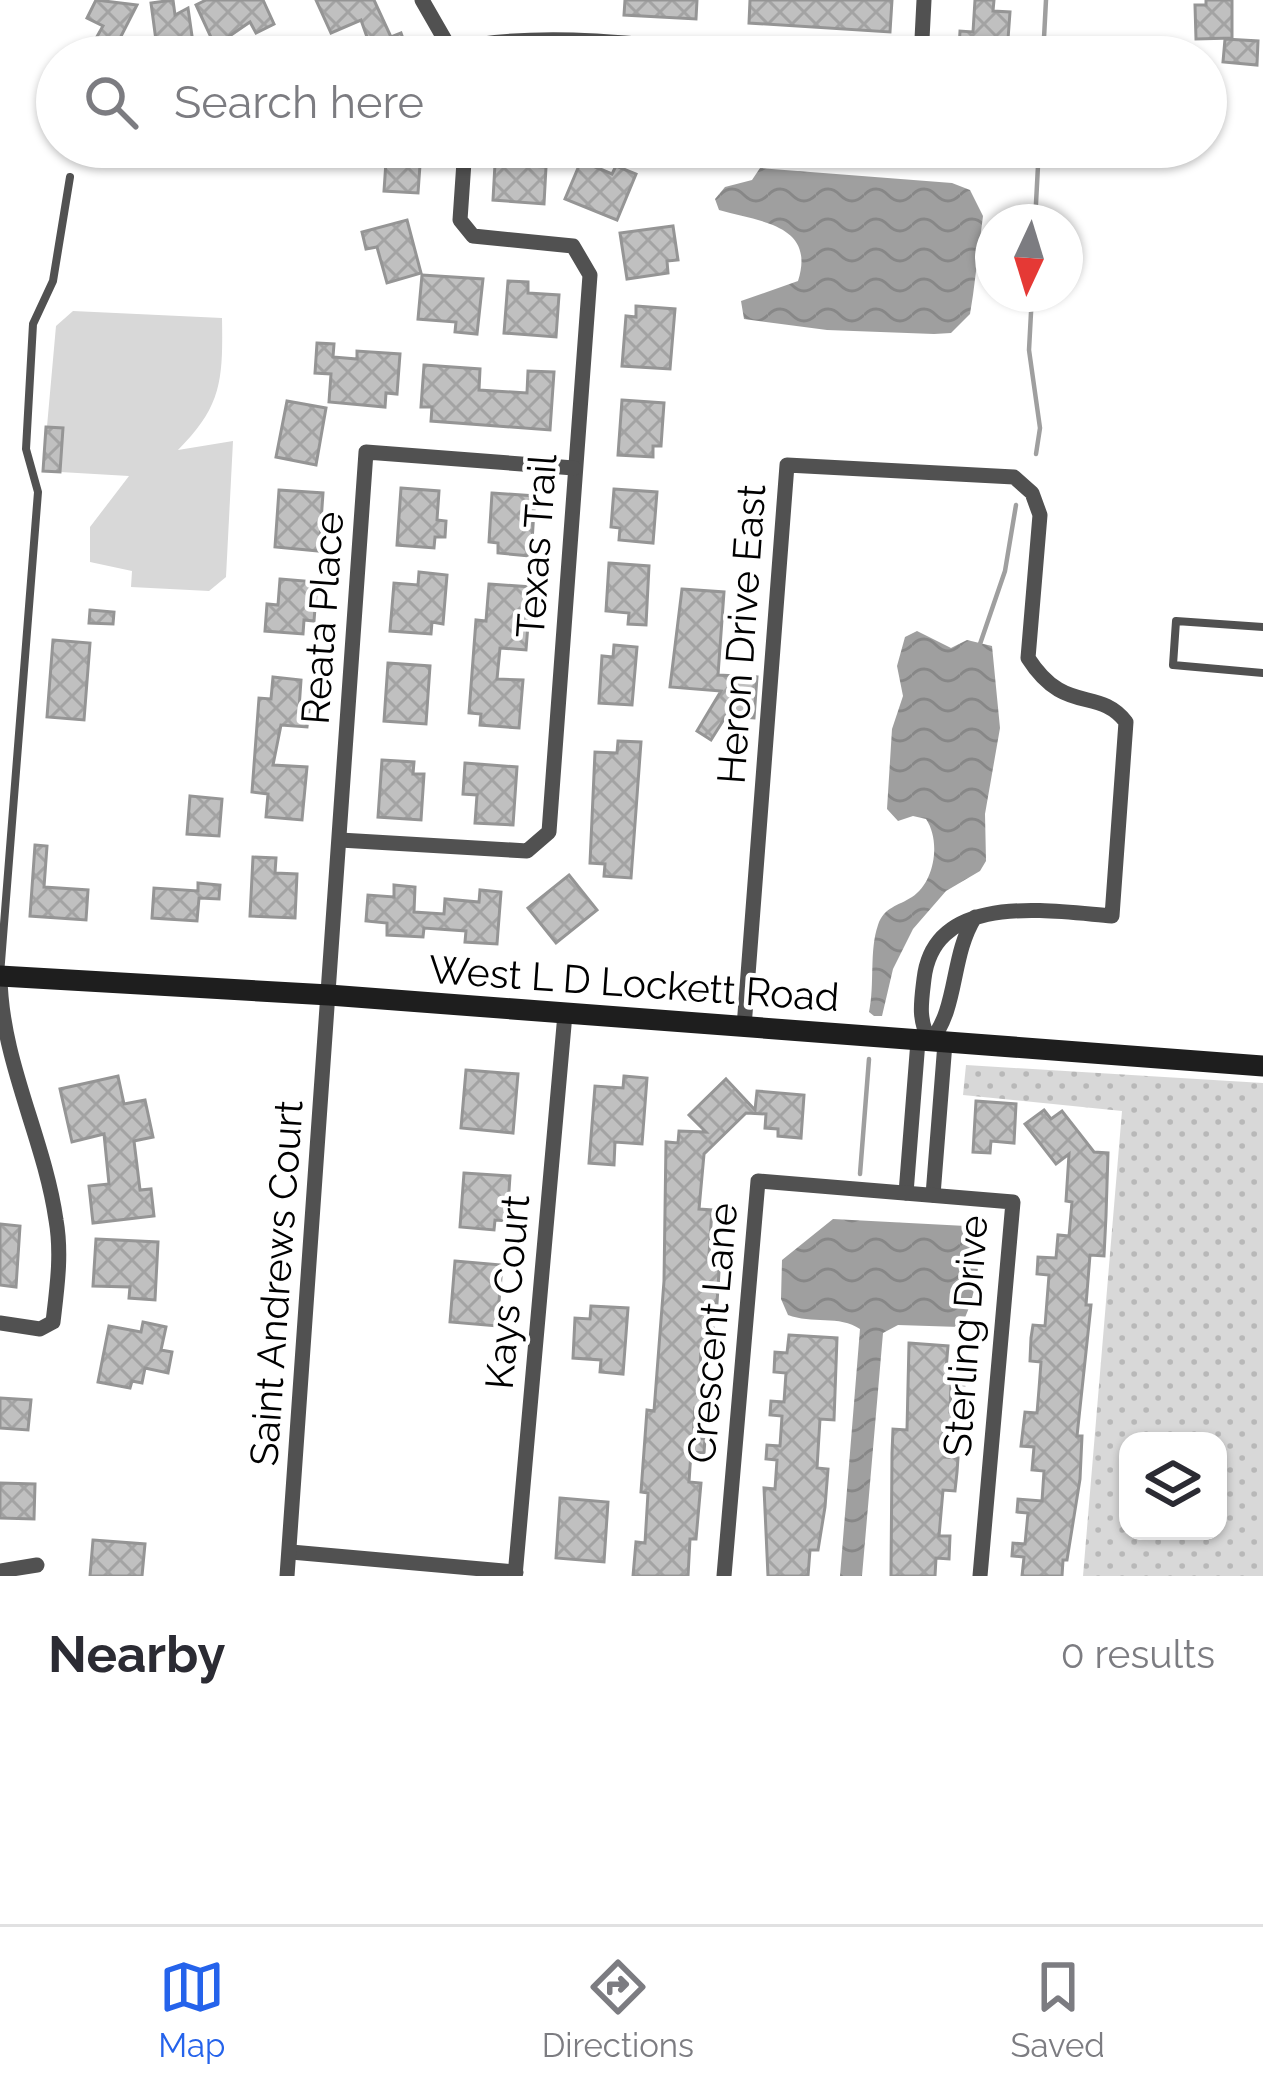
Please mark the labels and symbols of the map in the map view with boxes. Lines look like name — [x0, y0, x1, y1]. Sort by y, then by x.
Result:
north arrow — [975, 204, 1083, 312]
street label: Texas Trail — [507, 452, 565, 639]
street label: Heron Drive East — [708, 483, 774, 785]
street label: Reata Place — [292, 510, 352, 726]
street label: West L D Lockett Road — [427, 946, 841, 1020]
street label: Saint Andrews Court — [240, 1099, 312, 1467]
street label: Kays Court — [476, 1193, 538, 1391]
street label: Crescent Lane — [678, 1201, 746, 1465]
street label: Sterling Drive — [934, 1214, 996, 1458]

